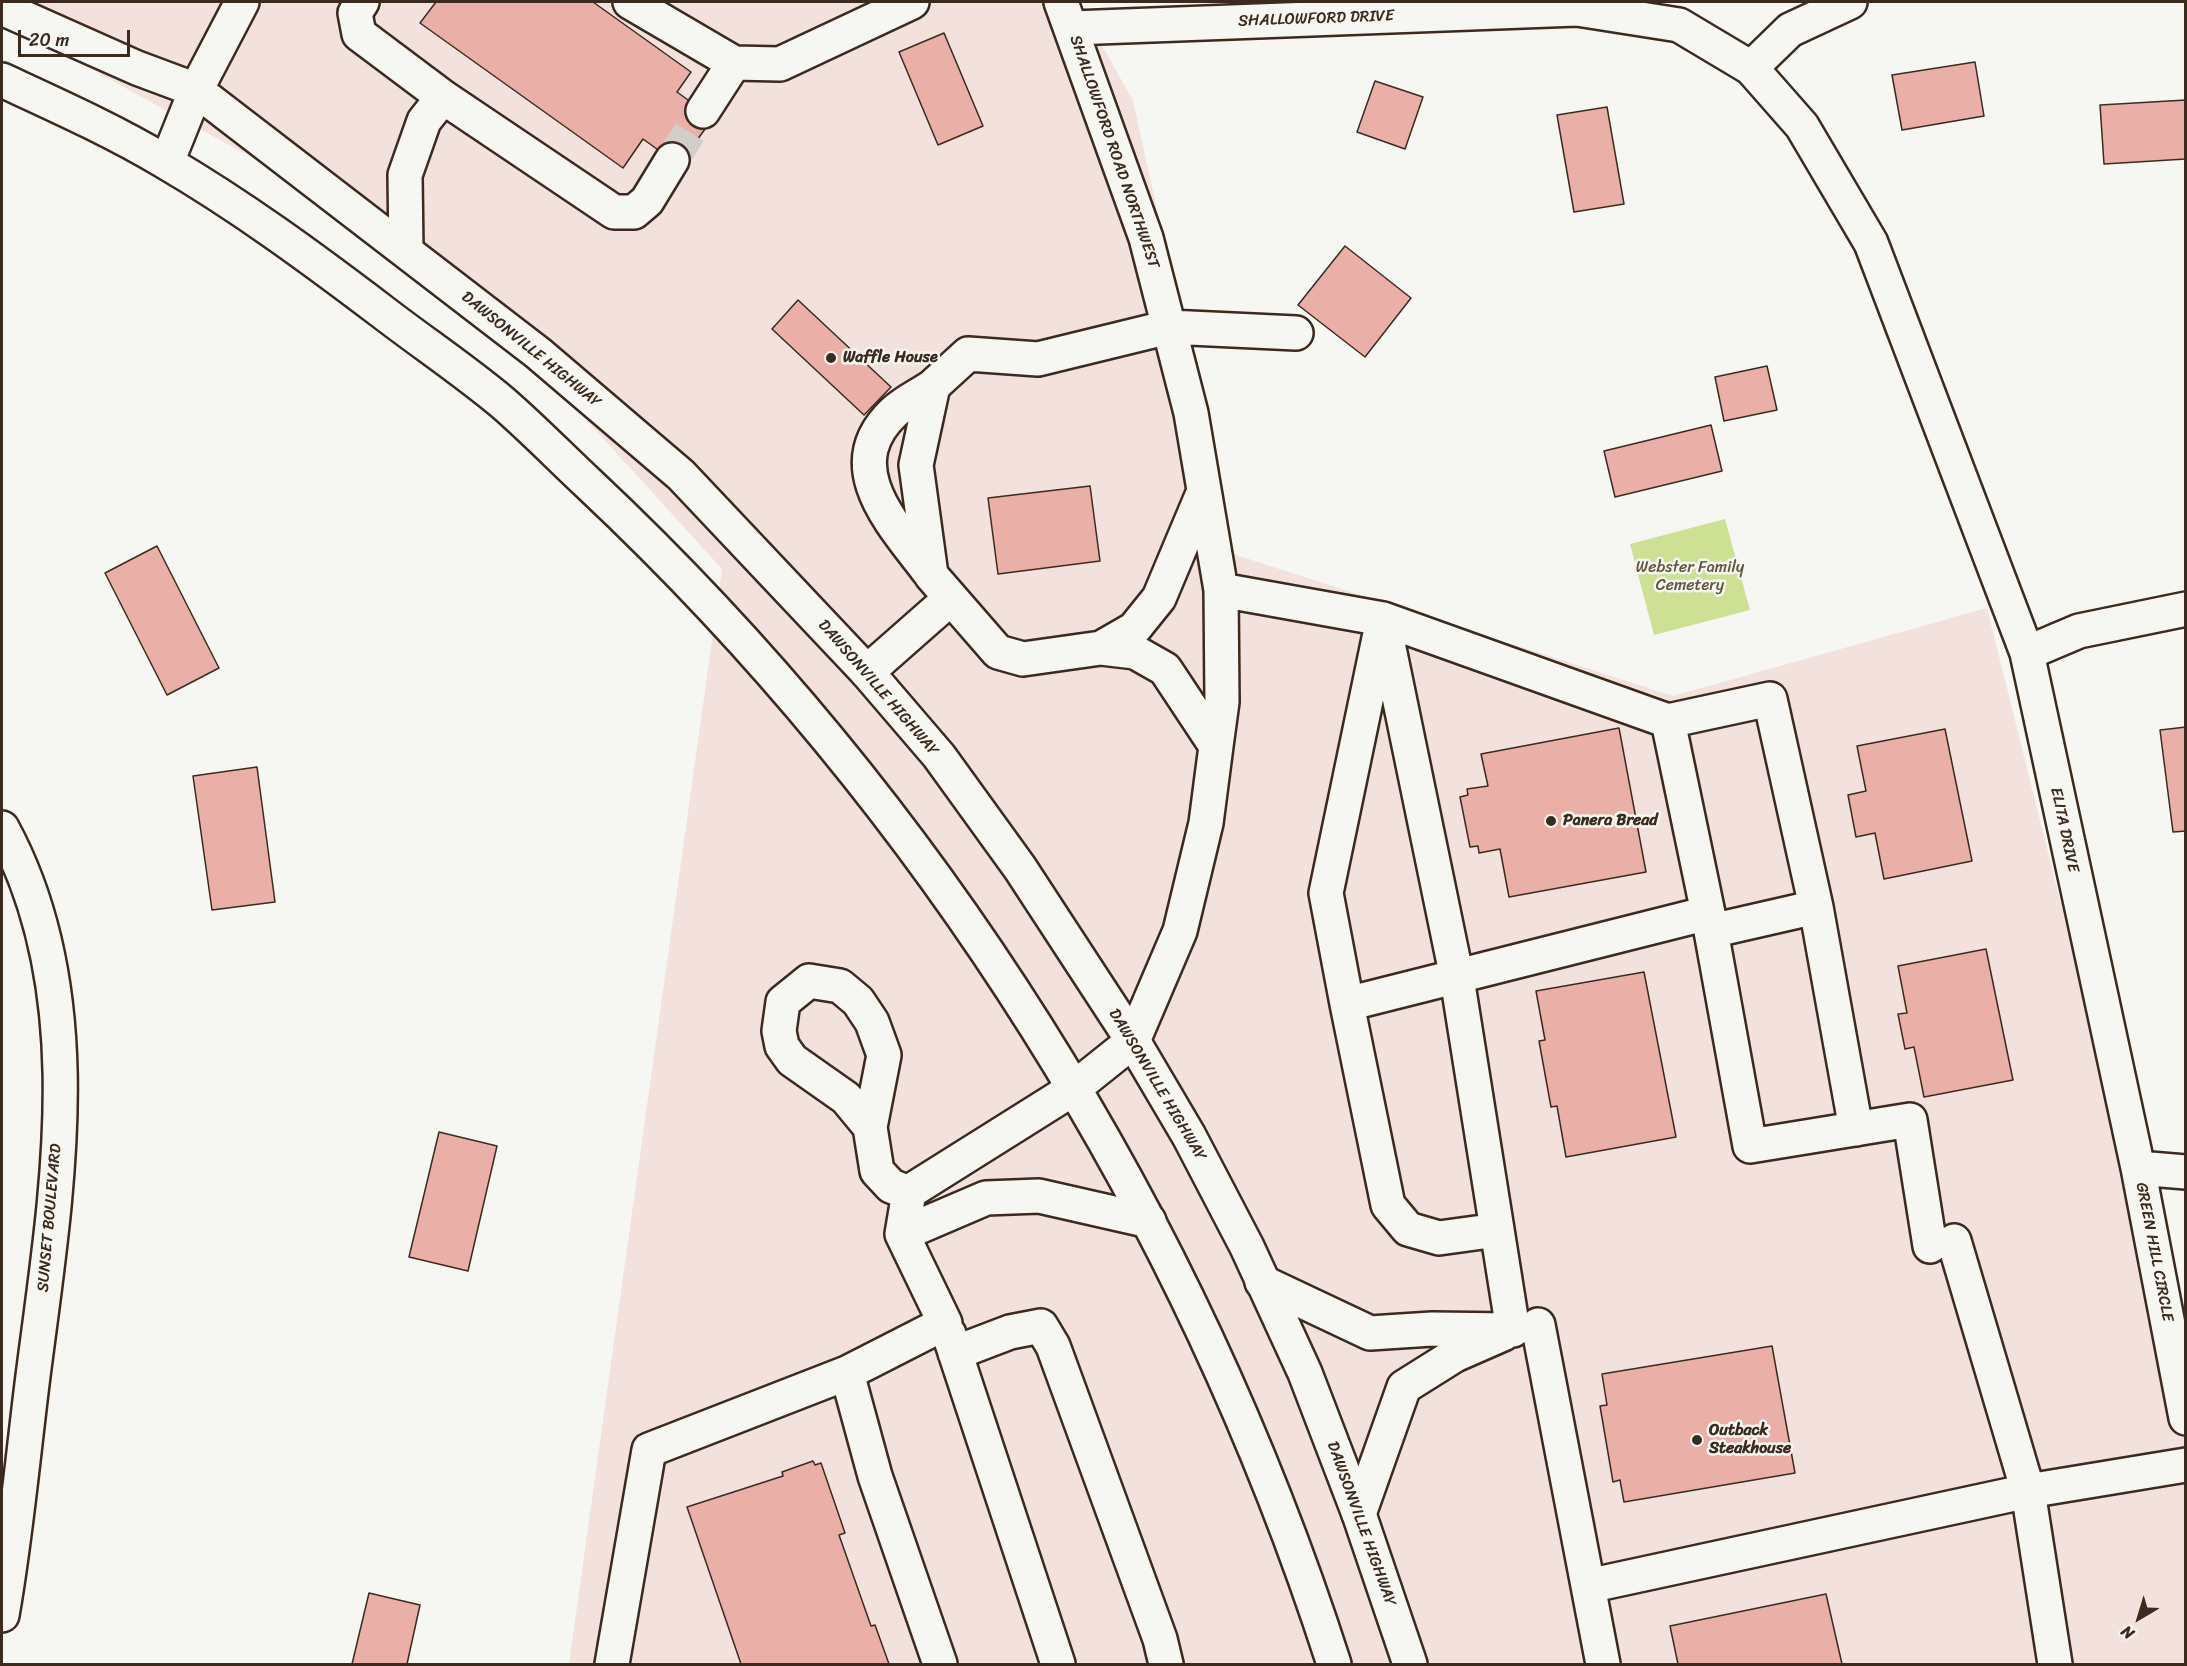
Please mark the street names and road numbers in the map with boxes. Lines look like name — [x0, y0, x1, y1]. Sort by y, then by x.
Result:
street label: SHALLOWFORD DRIVE — [1238, 7, 1394, 31]
street label: SHALLOWFORD ROAD NORTHWEST — [1065, 33, 1163, 271]
street label: DAWSONVILLE HIGHWAY — [457, 288, 605, 412]
street label: DAWSONVILLE HIGHWAY — [814, 616, 942, 760]
street label: ELITA DRIVE — [2046, 786, 2082, 874]
street label: DAWSONVILLE HIGHWAY — [1104, 1005, 1210, 1165]
street label: SUNSET BOULEVARD — [34, 1143, 66, 1293]
street label: GREEN HILL CIRCLE — [2131, 1181, 2177, 1323]
street label: DAWSONVILLE HIGHWAY — [1322, 1439, 1400, 1609]

